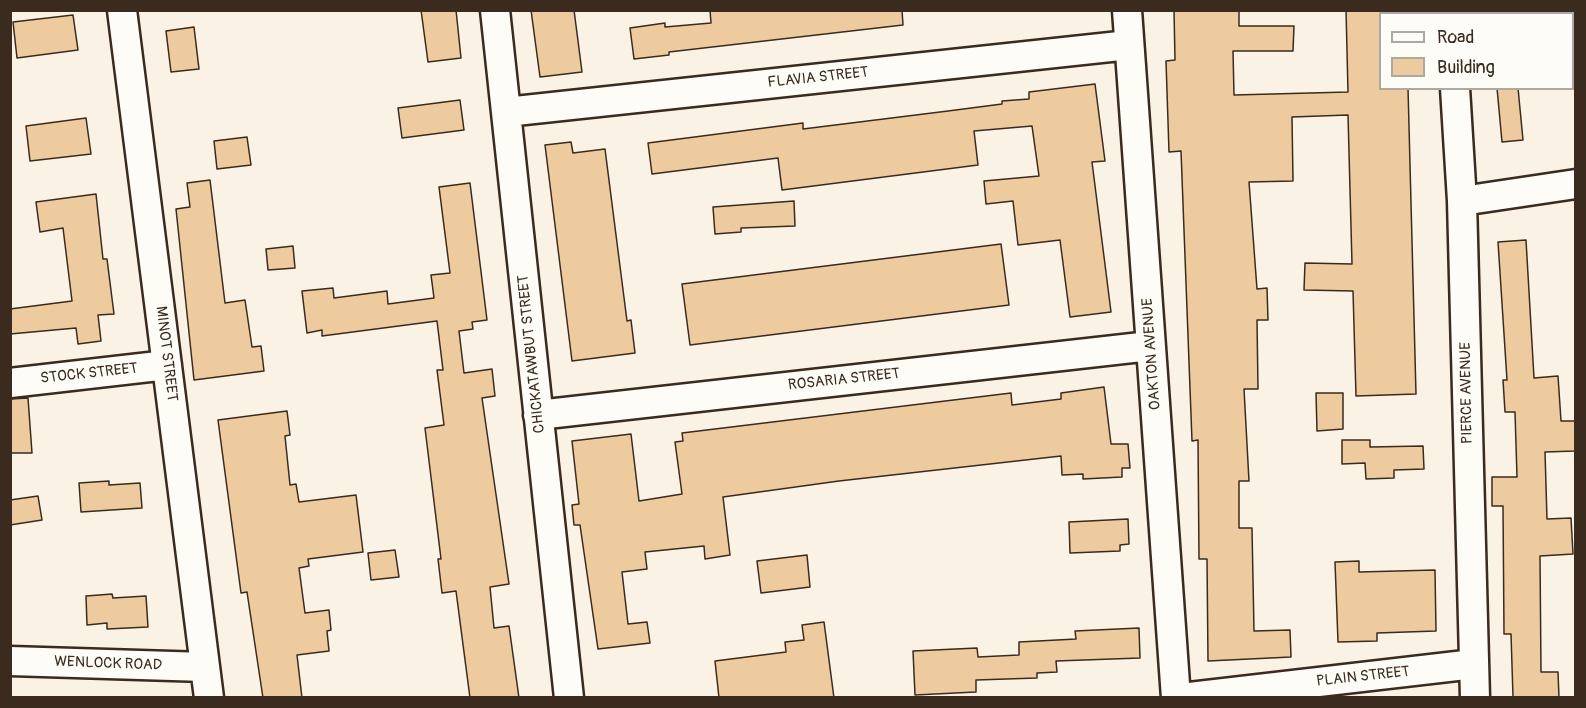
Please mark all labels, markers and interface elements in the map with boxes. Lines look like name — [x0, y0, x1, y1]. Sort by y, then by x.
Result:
legend — [1379, 12, 1574, 90]
text: Road — [1437, 26, 1474, 49]
text: Building — [1437, 56, 1495, 79]
street label: FLAVIA STREET — [767, 64, 869, 92]
street label: CHICKATAWBUT STREET — [515, 274, 549, 434]
street label: OAKTON AVENUE — [1139, 297, 1165, 411]
street label: MINOT STREET — [151, 305, 181, 403]
street label: PIERCE AVENUE — [1457, 342, 1477, 444]
street label: STOCK STREET — [39, 360, 139, 388]
street label: ROSARIA STREET — [787, 365, 901, 395]
street label: WENLOCK ROAD — [54, 653, 162, 675]
street label: PLAIN STREET — [1315, 663, 1411, 691]

